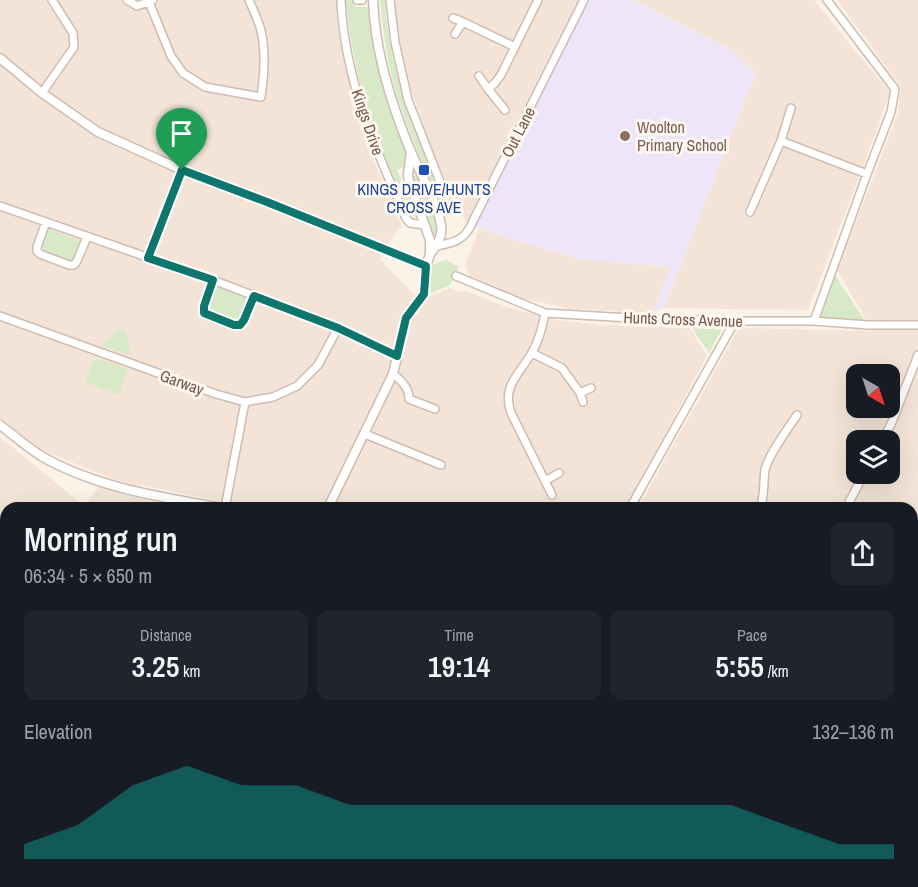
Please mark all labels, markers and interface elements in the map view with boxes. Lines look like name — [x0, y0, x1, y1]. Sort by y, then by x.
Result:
street label: Kings Drive — [346, 86, 390, 158]
street label: Out Lane — [496, 103, 540, 161]
pin — [156, 108, 207, 170]
place label: Woolton Primary School — [637, 116, 727, 156]
icon: arrive — [165, 117, 198, 150]
marker: Woolton Primary School — [618, 129, 632, 143]
marker: KINGS DRIVE/HUNTS CROSS AVE — [417, 163, 431, 177]
place label: KINGS DRIVE/HUNTS CROSS AVE — [357, 178, 491, 218]
street label: Hunts Cross Avenue — [623, 306, 743, 332]
street label: Garway — [157, 364, 207, 400]
north arrow — [846, 364, 900, 418]
map controls — [846, 364, 900, 484]
button: layers — [846, 430, 900, 484]
text: Morning run — [24, 517, 178, 561]
button: share — [831, 522, 894, 585]
text: 06:34 · 5 × 650 m — [24, 562, 152, 589]
text: Distance — [140, 624, 192, 646]
text: Time — [444, 624, 474, 646]
text: Pace — [737, 624, 767, 646]
text: 3.25 — [131, 646, 179, 686]
text: 19:14 — [428, 646, 490, 686]
text: 5:55 — [715, 646, 764, 686]
text: km — [179, 660, 201, 682]
text: /km — [764, 660, 789, 682]
text: Elevation — [24, 718, 92, 745]
text: 132–136 m — [812, 718, 894, 745]

